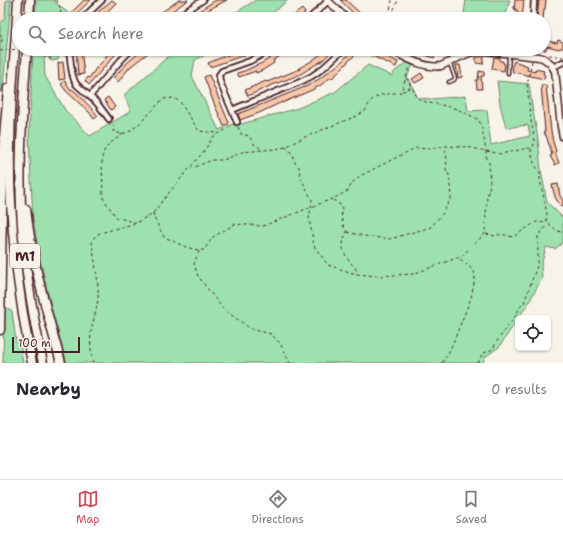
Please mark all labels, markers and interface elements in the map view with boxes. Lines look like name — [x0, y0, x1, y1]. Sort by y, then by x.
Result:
search box — [12, 12, 551, 56]
icon: search — [26, 23, 48, 45]
text: Search here — [58, 24, 144, 44]
road number: M1 — [10, 244, 40, 268]
map controls — [515, 315, 551, 351]
button: locate — [515, 315, 551, 351]
scale bar — [12, 335, 80, 354]
text: 100 m — [18, 336, 51, 351]
text: Nearby — [16, 378, 81, 400]
text: 0 results — [491, 381, 547, 398]
tab: Map — [76, 488, 100, 527]
tab: Directions — [251, 488, 304, 527]
tab: Saved — [456, 488, 487, 527]

